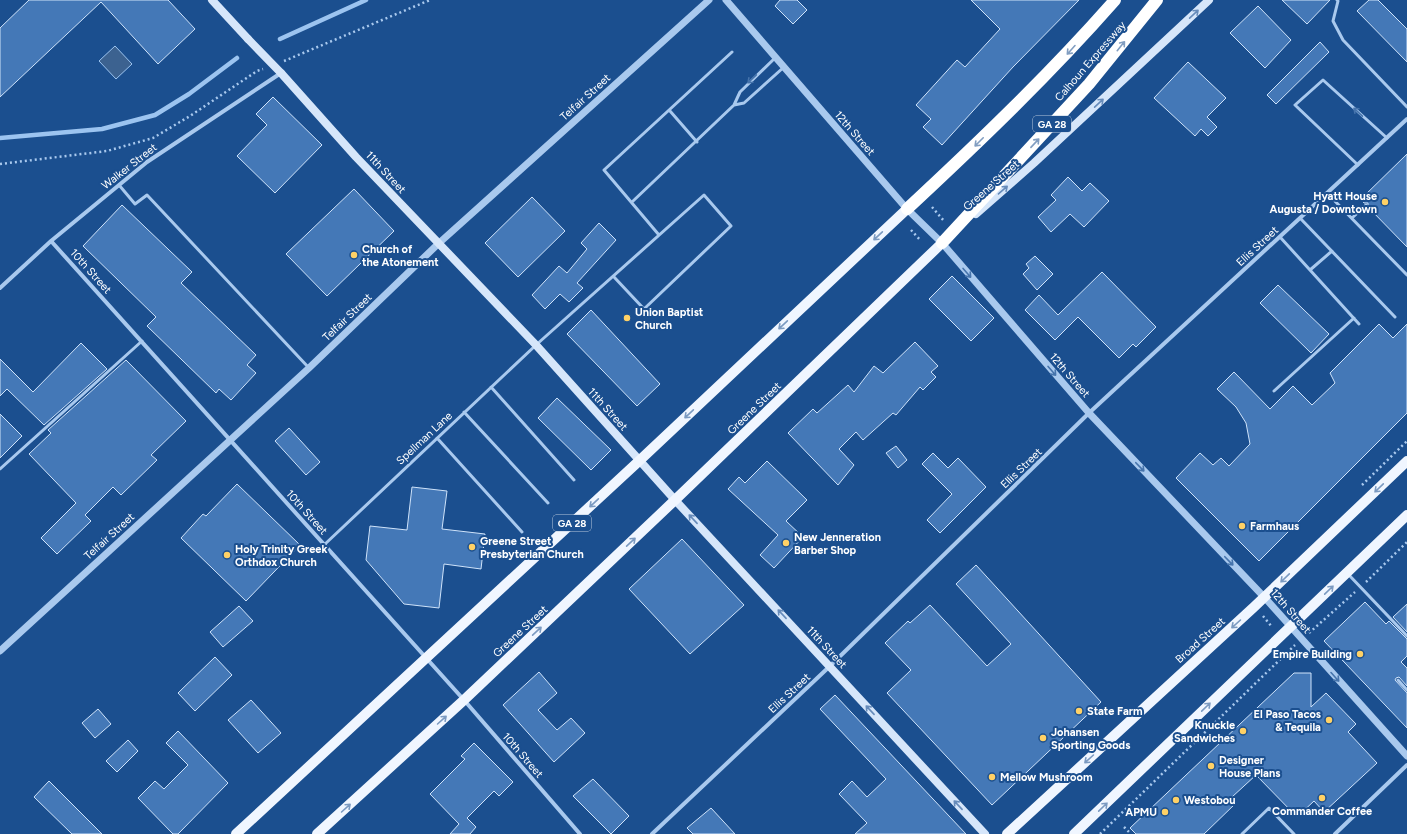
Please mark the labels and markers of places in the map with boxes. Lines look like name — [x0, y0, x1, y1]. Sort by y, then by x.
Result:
place label: Hyatt House Augusta / Downtown — [1270, 190, 1377, 216]
marker: Hyatt House Augusta / Downtown — [1380, 197, 1390, 207]
place label: Church of the Atonement — [362, 243, 439, 269]
marker: Church of the Atonement — [349, 250, 359, 260]
place label: Union Baptist Church — [635, 306, 704, 332]
marker: Union Baptist Church — [622, 313, 632, 323]
place label: Farmhaus — [1250, 520, 1299, 533]
marker: Farmhaus — [1237, 521, 1247, 531]
place label: New Jenneration Barber Shop — [794, 531, 881, 557]
place label: Greene Street Presbyterian Church — [480, 535, 584, 561]
marker: New Jenneration Barber Shop — [781, 538, 791, 548]
marker: Greene Street Presbyterian Church — [467, 542, 477, 552]
place label: Holy Trinity Greek Orthdox Church — [235, 543, 327, 569]
marker: Holy Trinity Greek Orthdox Church — [222, 550, 232, 560]
place label: Empire Building — [1273, 648, 1352, 661]
marker: Empire Building — [1355, 649, 1365, 659]
place label: State Farm — [1087, 705, 1143, 718]
marker: State Farm — [1074, 706, 1084, 716]
place label: El Paso Tacos & Tequila — [1254, 708, 1321, 734]
marker: El Paso Tacos & Tequila — [1324, 715, 1334, 725]
place label: Knuckle Sandwiches — [1174, 719, 1235, 745]
place label: Johansen Sporting Goods — [1051, 726, 1130, 752]
marker: Knuckle Sandwiches — [1238, 726, 1248, 736]
marker: Johansen Sporting Goods — [1038, 733, 1048, 743]
place label: Designer House Plans — [1219, 754, 1280, 780]
marker: Designer House Plans — [1206, 761, 1216, 771]
place label: Mellow Mushroom — [1000, 771, 1093, 784]
marker: Mellow Mushroom — [987, 772, 997, 782]
marker: Commander Coffee — [1317, 793, 1327, 803]
place label: Westobou — [1184, 794, 1236, 807]
marker: Westobou — [1171, 795, 1181, 805]
place label: Commander Coffee — [1272, 805, 1372, 818]
place label: APMU — [1125, 806, 1157, 819]
marker: APMU — [1160, 807, 1170, 817]

